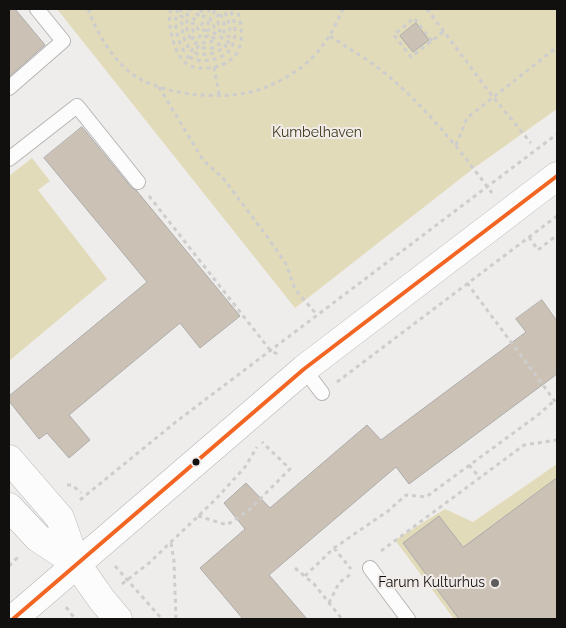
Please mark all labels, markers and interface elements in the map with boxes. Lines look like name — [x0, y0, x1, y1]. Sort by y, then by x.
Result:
park label: Kumbelhaven — [272, 125, 362, 141]
unlabelled marker — [191, 457, 201, 467]
place label: Farum Kulturhus — [378, 575, 485, 591]
marker: Farum Kulturhus — [489, 577, 501, 589]

